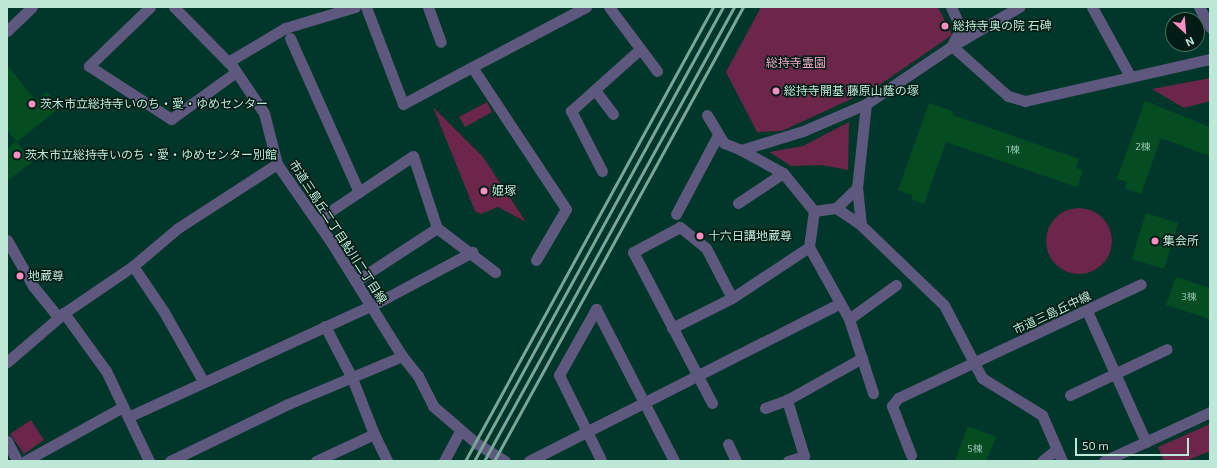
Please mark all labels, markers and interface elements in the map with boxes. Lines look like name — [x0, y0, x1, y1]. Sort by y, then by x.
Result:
north arrow — [1165, 12, 1205, 52]
place label: 総持寺奥の院 石碑 — [953, 19, 1052, 33]
marker: 総持寺奥の院 石碑 — [940, 21, 950, 31]
text: N — [1184, 35, 1196, 50]
park label: 総持寺霊園 — [766, 56, 826, 70]
place label: 総持寺開基 藤原山蔭の塚 — [784, 84, 919, 98]
marker: 総持寺開基 藤原山蔭の塚 — [771, 86, 781, 96]
place label: 茨木市立総持寺いのち・愛・ゆめセンター — [40, 97, 268, 111]
marker: 茨木市立総持寺いのち・愛・ゆめセンター — [27, 99, 37, 109]
house number: 2棟 — [1135, 141, 1151, 153]
house number: 1棟 — [1006, 144, 1020, 156]
place label: 茨木市立総持寺いのち・愛・ゆめセンター別館 — [25, 148, 277, 162]
marker: 茨木市立総持寺いのち・愛・ゆめセンター別館 — [12, 150, 22, 160]
street label: 市道三島丘二丁目鮎川二丁目線 — [286, 158, 390, 306]
place label: 姫塚 — [492, 184, 516, 198]
marker: 姫塚 — [479, 186, 489, 196]
place label: 十六日講地蔵尊 — [708, 229, 792, 243]
marker: 十六日講地蔵尊 — [695, 231, 705, 241]
place label: 集会所 — [1163, 234, 1199, 248]
marker: 集会所 — [1150, 236, 1160, 246]
place label: 地蔵尊 — [28, 269, 64, 283]
marker: 地蔵尊 — [15, 271, 25, 281]
street label: 市道三島丘中線 — [1011, 289, 1093, 337]
house number: 3棟 — [1181, 291, 1197, 303]
scale bar — [1077, 430, 1191, 456]
text: 50 m — [1082, 438, 1109, 452]
house number: 5棟 — [967, 443, 983, 455]

